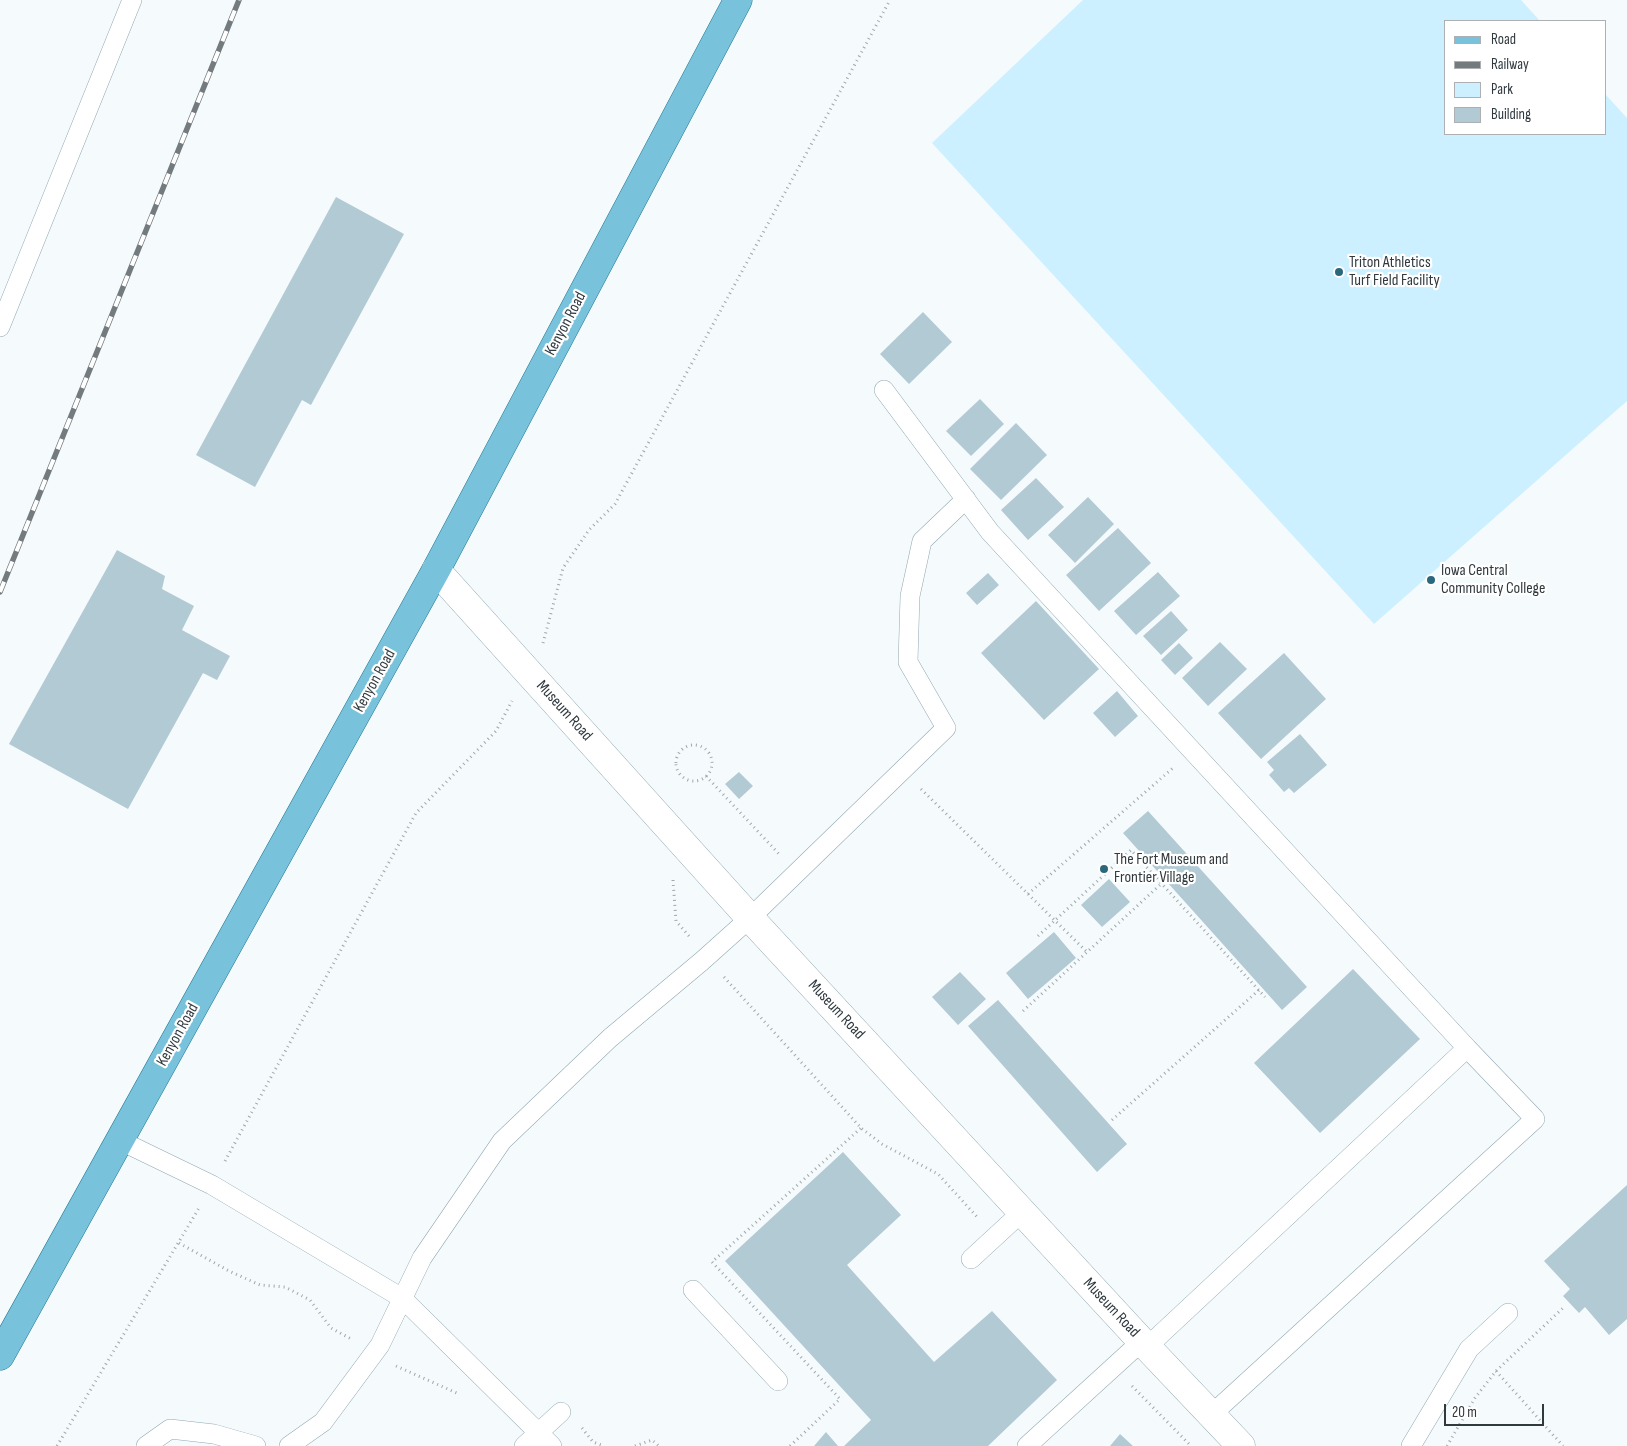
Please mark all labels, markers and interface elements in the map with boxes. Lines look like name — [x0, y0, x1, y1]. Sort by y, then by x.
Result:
legend — [1444, 20, 1607, 135]
text: Road — [1491, 30, 1516, 49]
text: Railway — [1491, 55, 1529, 74]
text: Park — [1491, 80, 1513, 99]
text: Building — [1491, 105, 1531, 124]
place label: Triton Athletics Turf Field Facility — [1349, 253, 1440, 291]
marker: Triton Athletics Turf Field Facility — [1333, 266, 1345, 278]
street label: Kenyon Road — [541, 289, 591, 359]
place label: Iowa Central Community College — [1441, 561, 1545, 599]
marker: Iowa Central Community College — [1425, 574, 1437, 586]
street label: Kenyon Road — [350, 646, 400, 716]
street label: Museum Road — [532, 677, 596, 745]
place label: The Fort Museum and Frontier Village — [1114, 850, 1228, 888]
marker: The Fort Museum and Frontier Village — [1098, 863, 1110, 875]
street label: Museum Road — [804, 976, 868, 1044]
street label: Kenyon Road — [153, 1000, 203, 1070]
street label: Museum Road — [1079, 1274, 1143, 1342]
scale bar — [1447, 1394, 1547, 1426]
text: 20 m — [1452, 1403, 1477, 1422]

